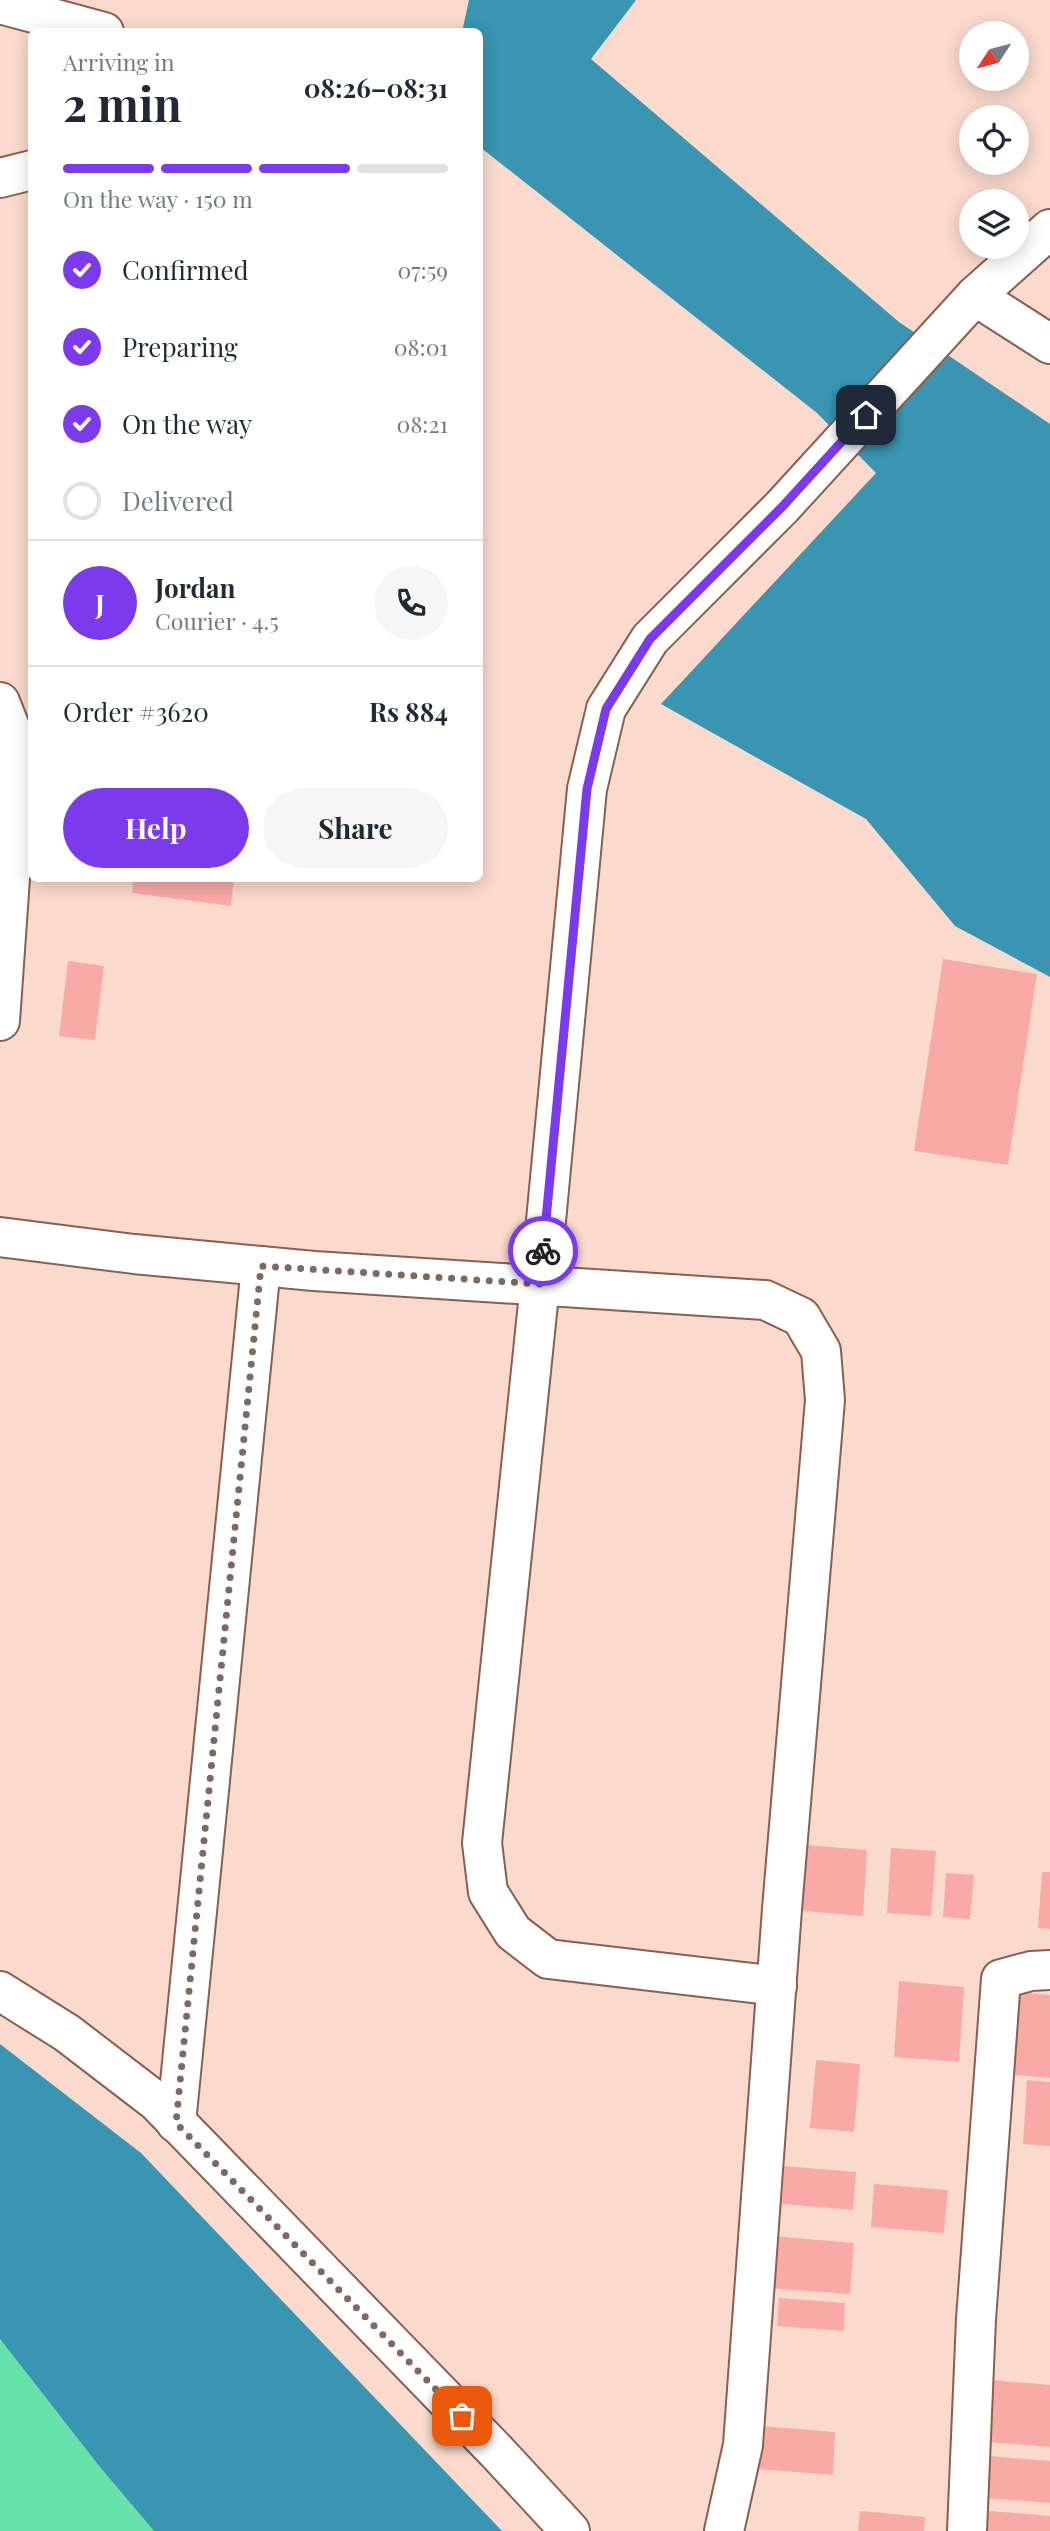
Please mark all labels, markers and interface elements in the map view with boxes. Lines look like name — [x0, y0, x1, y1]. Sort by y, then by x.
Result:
north arrow — [959, 21, 1029, 91]
map controls — [959, 21, 1029, 259]
text: Arriving in — [63, 46, 175, 77]
text: 08:26–08:31 — [304, 70, 448, 105]
text: 2 min — [63, 72, 182, 134]
button: locate — [959, 105, 1029, 175]
text: On the way · 150 m — [63, 183, 253, 214]
button: layers — [959, 189, 1029, 259]
icon: check — [63, 251, 101, 289]
text: Confirmed — [122, 252, 249, 287]
text: 07:59 — [397, 254, 448, 285]
icon: check — [63, 328, 101, 366]
text: Preparing — [122, 329, 238, 364]
text: 08:01 — [394, 331, 448, 362]
pin — [836, 385, 896, 445]
icon: home — [847, 396, 885, 434]
icon: check — [63, 405, 101, 443]
text: On the way — [122, 406, 252, 441]
text: 08:21 — [397, 408, 448, 439]
text: Delivered — [122, 483, 234, 518]
button: phone — [374, 566, 448, 640]
text: Jordan — [155, 570, 235, 605]
text: J — [95, 586, 105, 621]
text: Courier · 4.5 — [155, 605, 279, 636]
text: Order #3620 — [63, 694, 209, 729]
text: Rs 884 — [369, 694, 448, 729]
button: Help — [63, 788, 249, 868]
button: Share — [263, 788, 448, 868]
courier — [508, 1216, 578, 1286]
icon: bike — [524, 1232, 562, 1270]
pin — [432, 2386, 492, 2446]
icon: bag — [443, 2397, 481, 2435]

